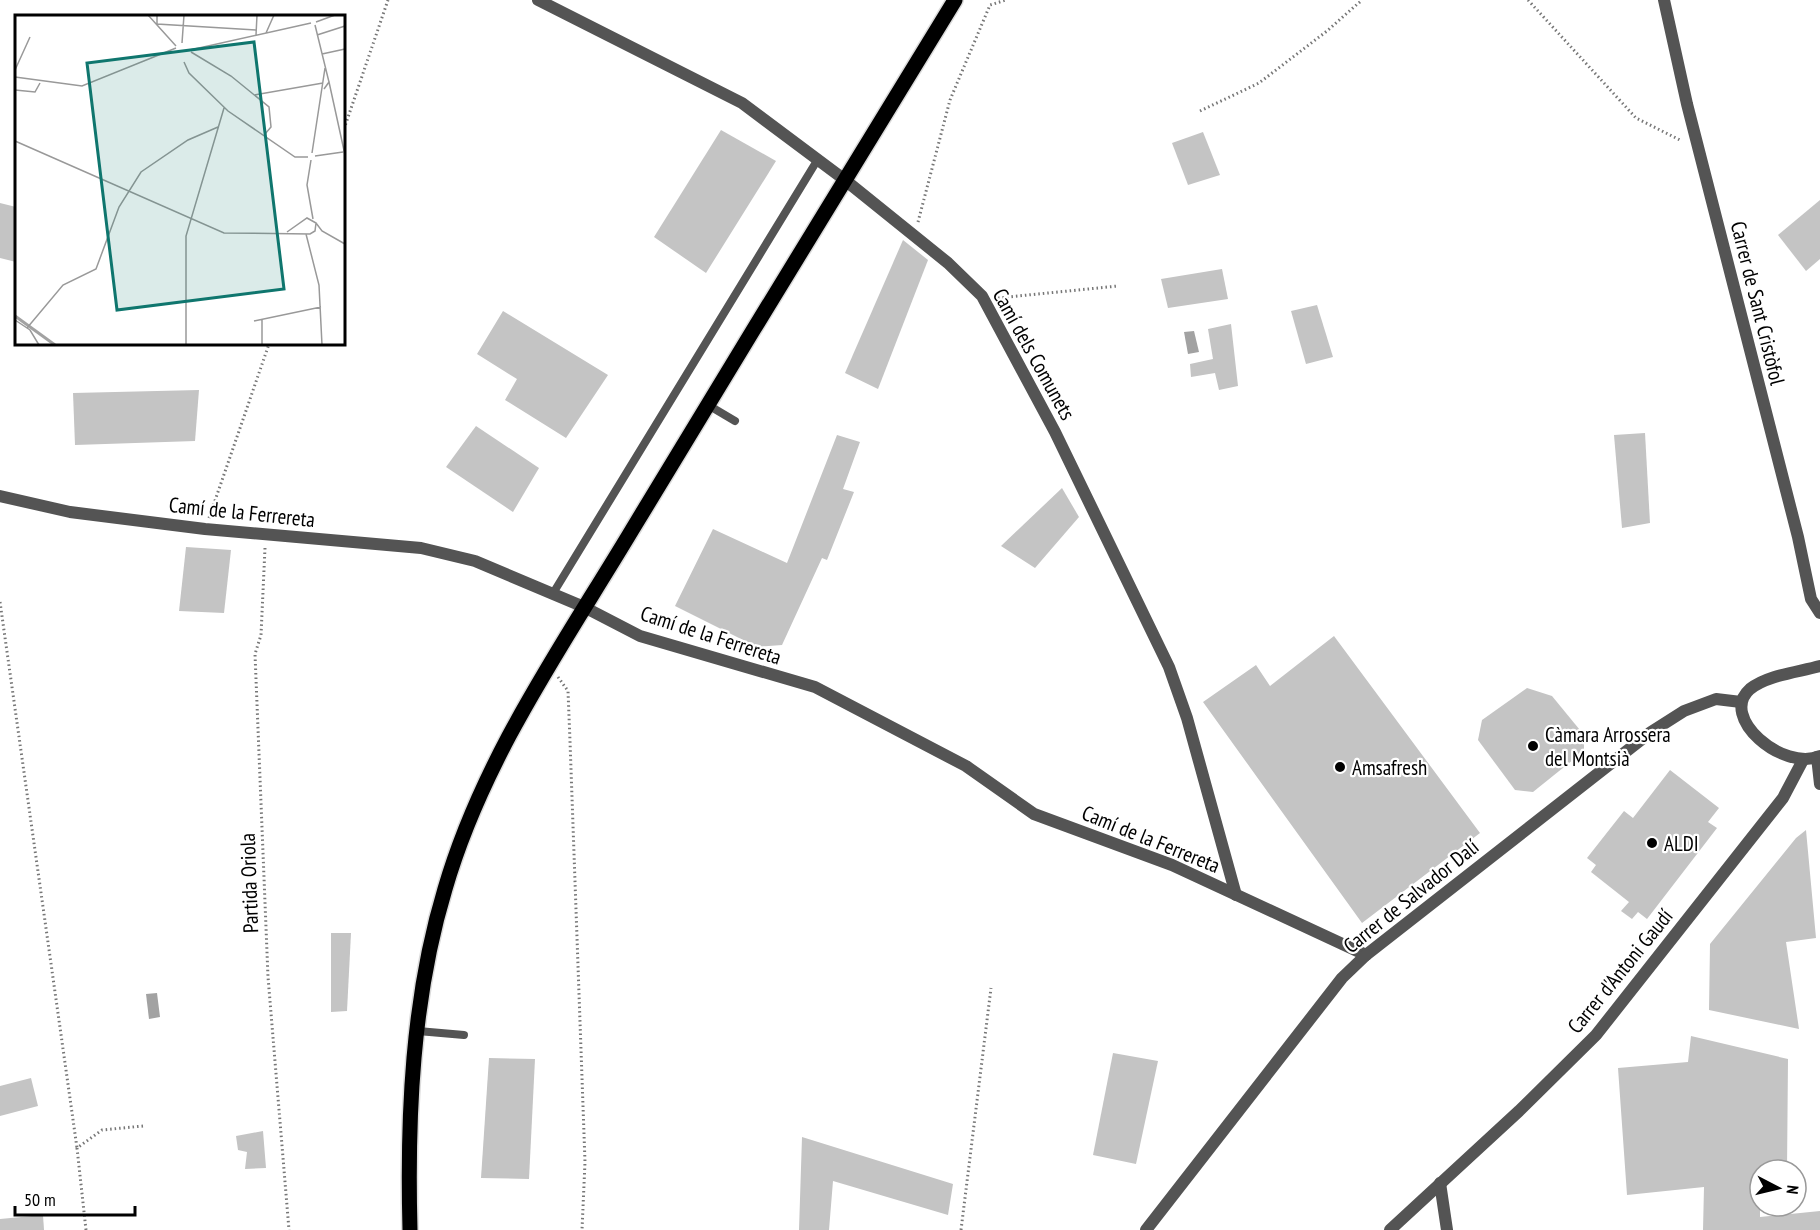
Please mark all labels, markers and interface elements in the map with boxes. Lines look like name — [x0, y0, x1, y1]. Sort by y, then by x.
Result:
inset map — [15, 15, 345, 345]
street label: Carrer de Sant Cristòfol — [1725, 218, 1791, 388]
street label: Camí dels Comunets — [987, 283, 1081, 425]
street label: Camí de la Ferrereta — [168, 491, 316, 533]
street label: Camí de la Ferrereta — [637, 600, 785, 670]
place label: Càmara Arrossera del Montsià — [1545, 721, 1671, 772]
marker: Càmara Arrossera del Montsià — [1526, 739, 1540, 753]
place label: Amsafresh — [1352, 754, 1427, 781]
marker: Amsafresh — [1333, 760, 1347, 774]
street label: Camí de la Ferrereta — [1078, 799, 1224, 879]
place label: ALDI — [1664, 830, 1699, 857]
street label: Partida Oriola — [234, 833, 264, 933]
street label: Carrer de Salvador Dalí — [1338, 833, 1485, 959]
marker: ALDI — [1645, 836, 1659, 850]
street label: Carrer d'Antoni Gaudí — [1562, 903, 1679, 1039]
north arrow — [1748, 1158, 1808, 1218]
scale bar — [15, 1179, 135, 1217]
text: N — [1782, 1184, 1803, 1195]
text: 50 m — [24, 1188, 56, 1211]

